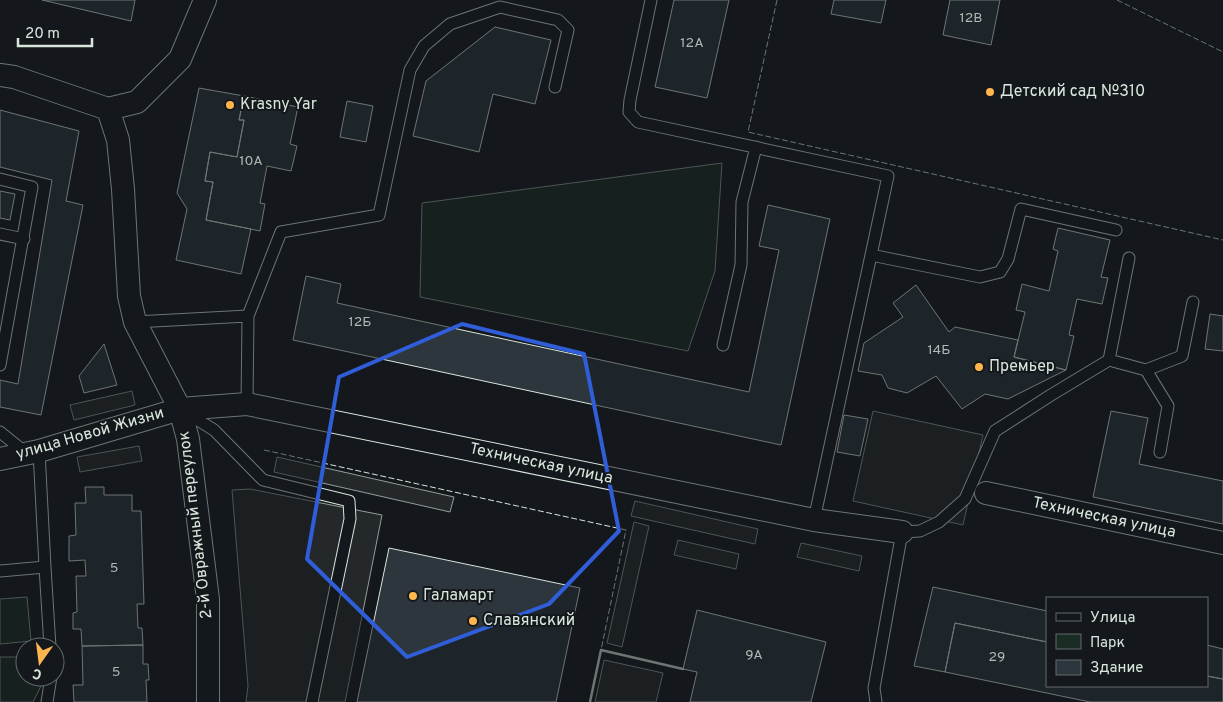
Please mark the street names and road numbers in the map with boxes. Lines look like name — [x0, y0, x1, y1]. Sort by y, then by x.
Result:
street label: улица Новой Жизни — [14, 403, 166, 465]
street label: 2-й Овражный переулок — [175, 430, 217, 620]
street label: Техническая улица — [467, 439, 615, 489]
street label: Техническая улица — [1030, 493, 1178, 543]

